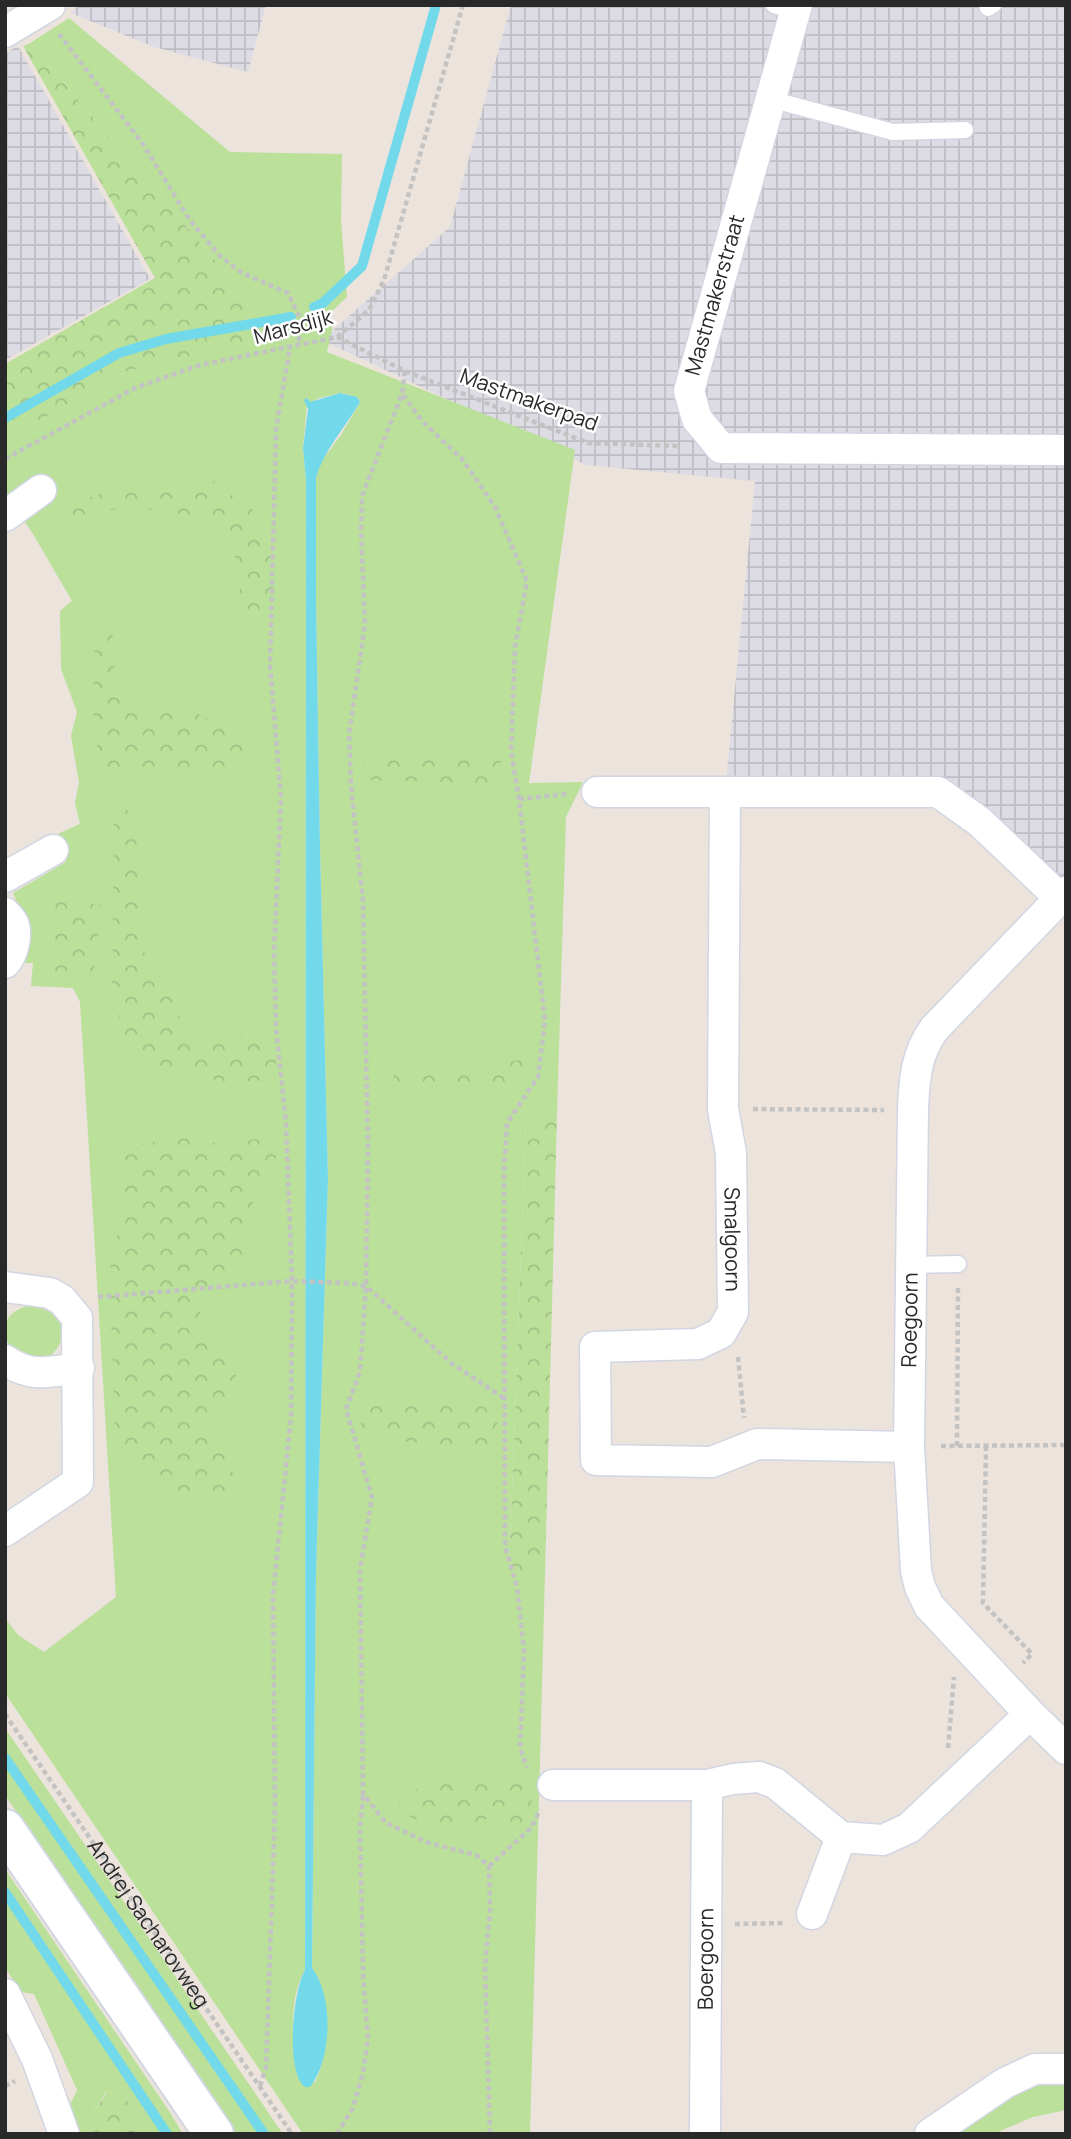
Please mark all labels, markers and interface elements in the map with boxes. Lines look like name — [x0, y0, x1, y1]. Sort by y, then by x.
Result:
street label: Mastmakerstraat — [678, 211, 750, 378]
street label: Marsdijk — [250, 302, 336, 350]
street label: Mastmakerpad — [457, 361, 602, 437]
street label: Smalgoorn — [718, 1187, 748, 1292]
street label: Roegoorn — [894, 1272, 924, 1368]
street label: Andrej Sacharovweg — [82, 1833, 217, 2013]
street label: Boergoorn — [691, 1908, 719, 2010]

